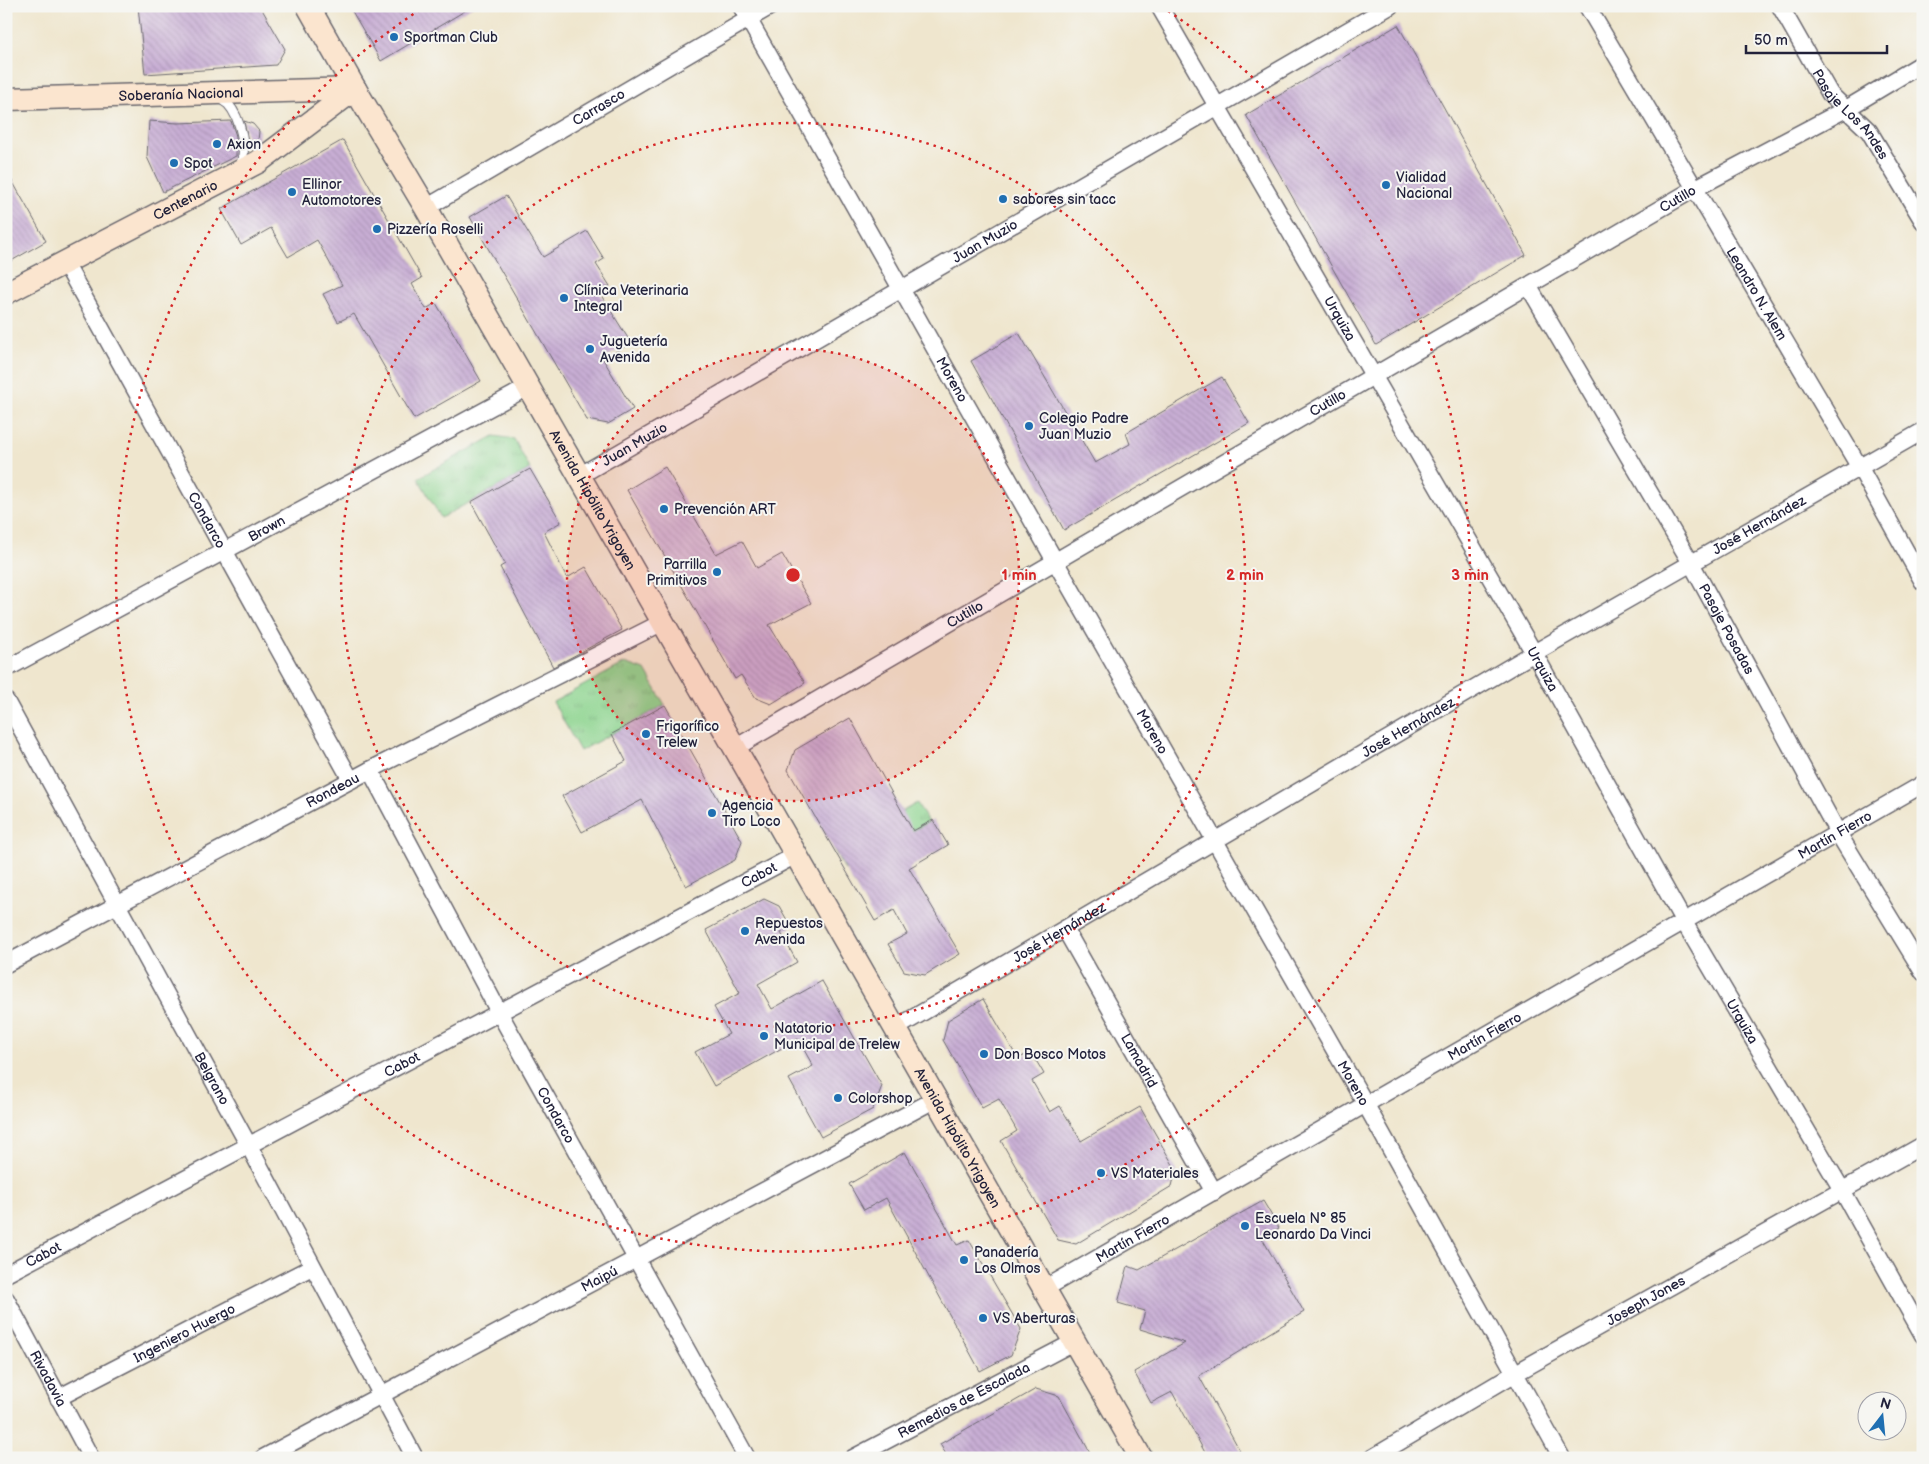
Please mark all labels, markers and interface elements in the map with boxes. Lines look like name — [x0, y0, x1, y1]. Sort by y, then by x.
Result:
scale bar — [1746, 22, 1888, 54]
place label: Sportman Club — [404, 29, 498, 46]
marker: Sportman Club — [388, 31, 400, 43]
text: 50 m — [1754, 31, 1788, 50]
street label: Pasaje Los Andes — [1809, 66, 1892, 163]
street label: Soberanía Nacional — [119, 84, 243, 105]
street label: Carrasco — [570, 85, 628, 129]
place label: Axion — [227, 136, 261, 153]
marker: Axion — [211, 138, 223, 150]
place label: Spot — [184, 155, 213, 172]
marker: Spot — [168, 157, 180, 169]
place label: Vialidad Nacional — [1396, 169, 1452, 202]
street label: Centenario — [150, 176, 221, 224]
place label: Ellinor Automotores — [302, 176, 381, 209]
marker: Vialidad Nacional — [1380, 179, 1392, 191]
street label: Cutillo — [1656, 182, 1699, 216]
marker: Ellinor Automotores — [286, 186, 298, 198]
place label: sabores sin tacc — [1013, 191, 1116, 208]
marker: sabores sin tacc — [997, 193, 1009, 205]
street label: Juan Muzio — [949, 216, 1021, 267]
place label: Pizzería Roselli — [387, 221, 483, 238]
marker: Pizzería Roselli — [371, 223, 383, 235]
street label: Leandro N. Alem — [1722, 244, 1790, 343]
place label: Clínica Veterinaria Integral — [574, 282, 689, 315]
marker: Clínica Veterinaria Integral — [558, 292, 570, 304]
street label: Urquiza — [1320, 293, 1359, 344]
place label: Juguetería Avenida — [600, 333, 668, 366]
marker: Juguetería Avenida — [584, 343, 596, 355]
street label: Moreno — [932, 354, 971, 405]
street label: Cutillo — [1307, 386, 1349, 420]
place label: Colegio Padre Juan Muzio — [1039, 410, 1129, 443]
street label: Juan Muzio — [599, 419, 670, 470]
marker: Colegio Padre Juan Muzio — [1023, 420, 1035, 432]
street label: Avenida Hipólito Yrigoyen — [546, 427, 639, 573]
street label: Condarco — [184, 489, 229, 552]
street label: José Hernández — [1710, 492, 1809, 558]
place label: Prevención ART — [674, 501, 776, 518]
marker: Prevención ART — [658, 503, 670, 515]
street label: Brown — [245, 512, 288, 546]
place label: Parrilla Primitivos — [646, 556, 707, 589]
marker: Parrilla Primitivos — [711, 566, 723, 578]
centre of rings — [784, 566, 802, 584]
text: 1 min — [1001, 566, 1037, 585]
text: 2 min — [1226, 566, 1264, 585]
text: 3 min — [1451, 566, 1489, 585]
street label: Pasaje Posadas — [1695, 581, 1758, 677]
street label: Cutillo — [944, 597, 986, 632]
street label: Urquiza — [1523, 644, 1562, 695]
street label: José Hernández — [1359, 693, 1458, 761]
street label: Moreno — [1132, 706, 1172, 757]
place label: Frigorífico Trelew — [656, 718, 719, 751]
marker: Frigorífico Trelew — [640, 728, 652, 740]
street label: Rondeau — [303, 769, 362, 812]
place label: Agencia Tiro Loco — [722, 797, 781, 830]
marker: Agencia Tiro Loco — [706, 807, 718, 819]
street label: Martín Fierro — [1795, 807, 1875, 863]
street label: Cabot — [738, 859, 780, 892]
street label: José Hernández — [1010, 899, 1109, 966]
place label: Repuestos Avenida — [755, 915, 823, 948]
marker: Repuestos Avenida — [739, 925, 751, 937]
street label: Urquiza — [1722, 996, 1762, 1047]
street label: Martín Fierro — [1445, 1008, 1525, 1064]
place label: Natatorio Municipal de Trelew — [774, 1020, 901, 1053]
marker: Natatorio Municipal de Trelew — [758, 1030, 770, 1042]
street label: Lamadrid — [1117, 1031, 1161, 1091]
place label: Don Bosco Motos — [994, 1046, 1106, 1063]
street label: Cabot — [381, 1048, 423, 1081]
marker: Don Bosco Motos — [978, 1048, 990, 1060]
street label: Belgrano — [190, 1049, 233, 1108]
street label: Moreno — [1333, 1058, 1373, 1109]
street label: Avenida Hipólito Yrigoyen — [911, 1065, 1004, 1211]
street label: Condarco — [533, 1084, 578, 1146]
place label: Colorshop — [848, 1090, 913, 1107]
marker: Colorshop — [832, 1092, 844, 1104]
place label: VS Materiales — [1111, 1165, 1199, 1182]
marker: VS Materiales — [1095, 1167, 1107, 1179]
place label: Escuela N° 85 Leonardo Da Vinci — [1255, 1210, 1371, 1243]
street label: Martín Fierro — [1093, 1211, 1173, 1266]
marker: Escuela N° 85 Leonardo Da Vinci — [1239, 1220, 1251, 1232]
street label: Cabot — [23, 1238, 65, 1271]
place label: Panadería Los Olmos — [974, 1244, 1041, 1277]
marker: Panadería Los Olmos — [958, 1254, 970, 1266]
street label: Maipú — [578, 1262, 621, 1296]
street label: Joseph Jones — [1604, 1272, 1688, 1329]
street label: Ingeniero Huergo — [131, 1300, 238, 1367]
place label: VS Aberturas — [993, 1310, 1076, 1327]
marker: VS Aberturas — [977, 1312, 989, 1324]
street label: Rivadavia — [26, 1348, 70, 1410]
street label: Remedios de Escalada — [895, 1359, 1033, 1442]
north arrow — [1856, 1392, 1906, 1442]
text: N — [1878, 1394, 1893, 1414]

